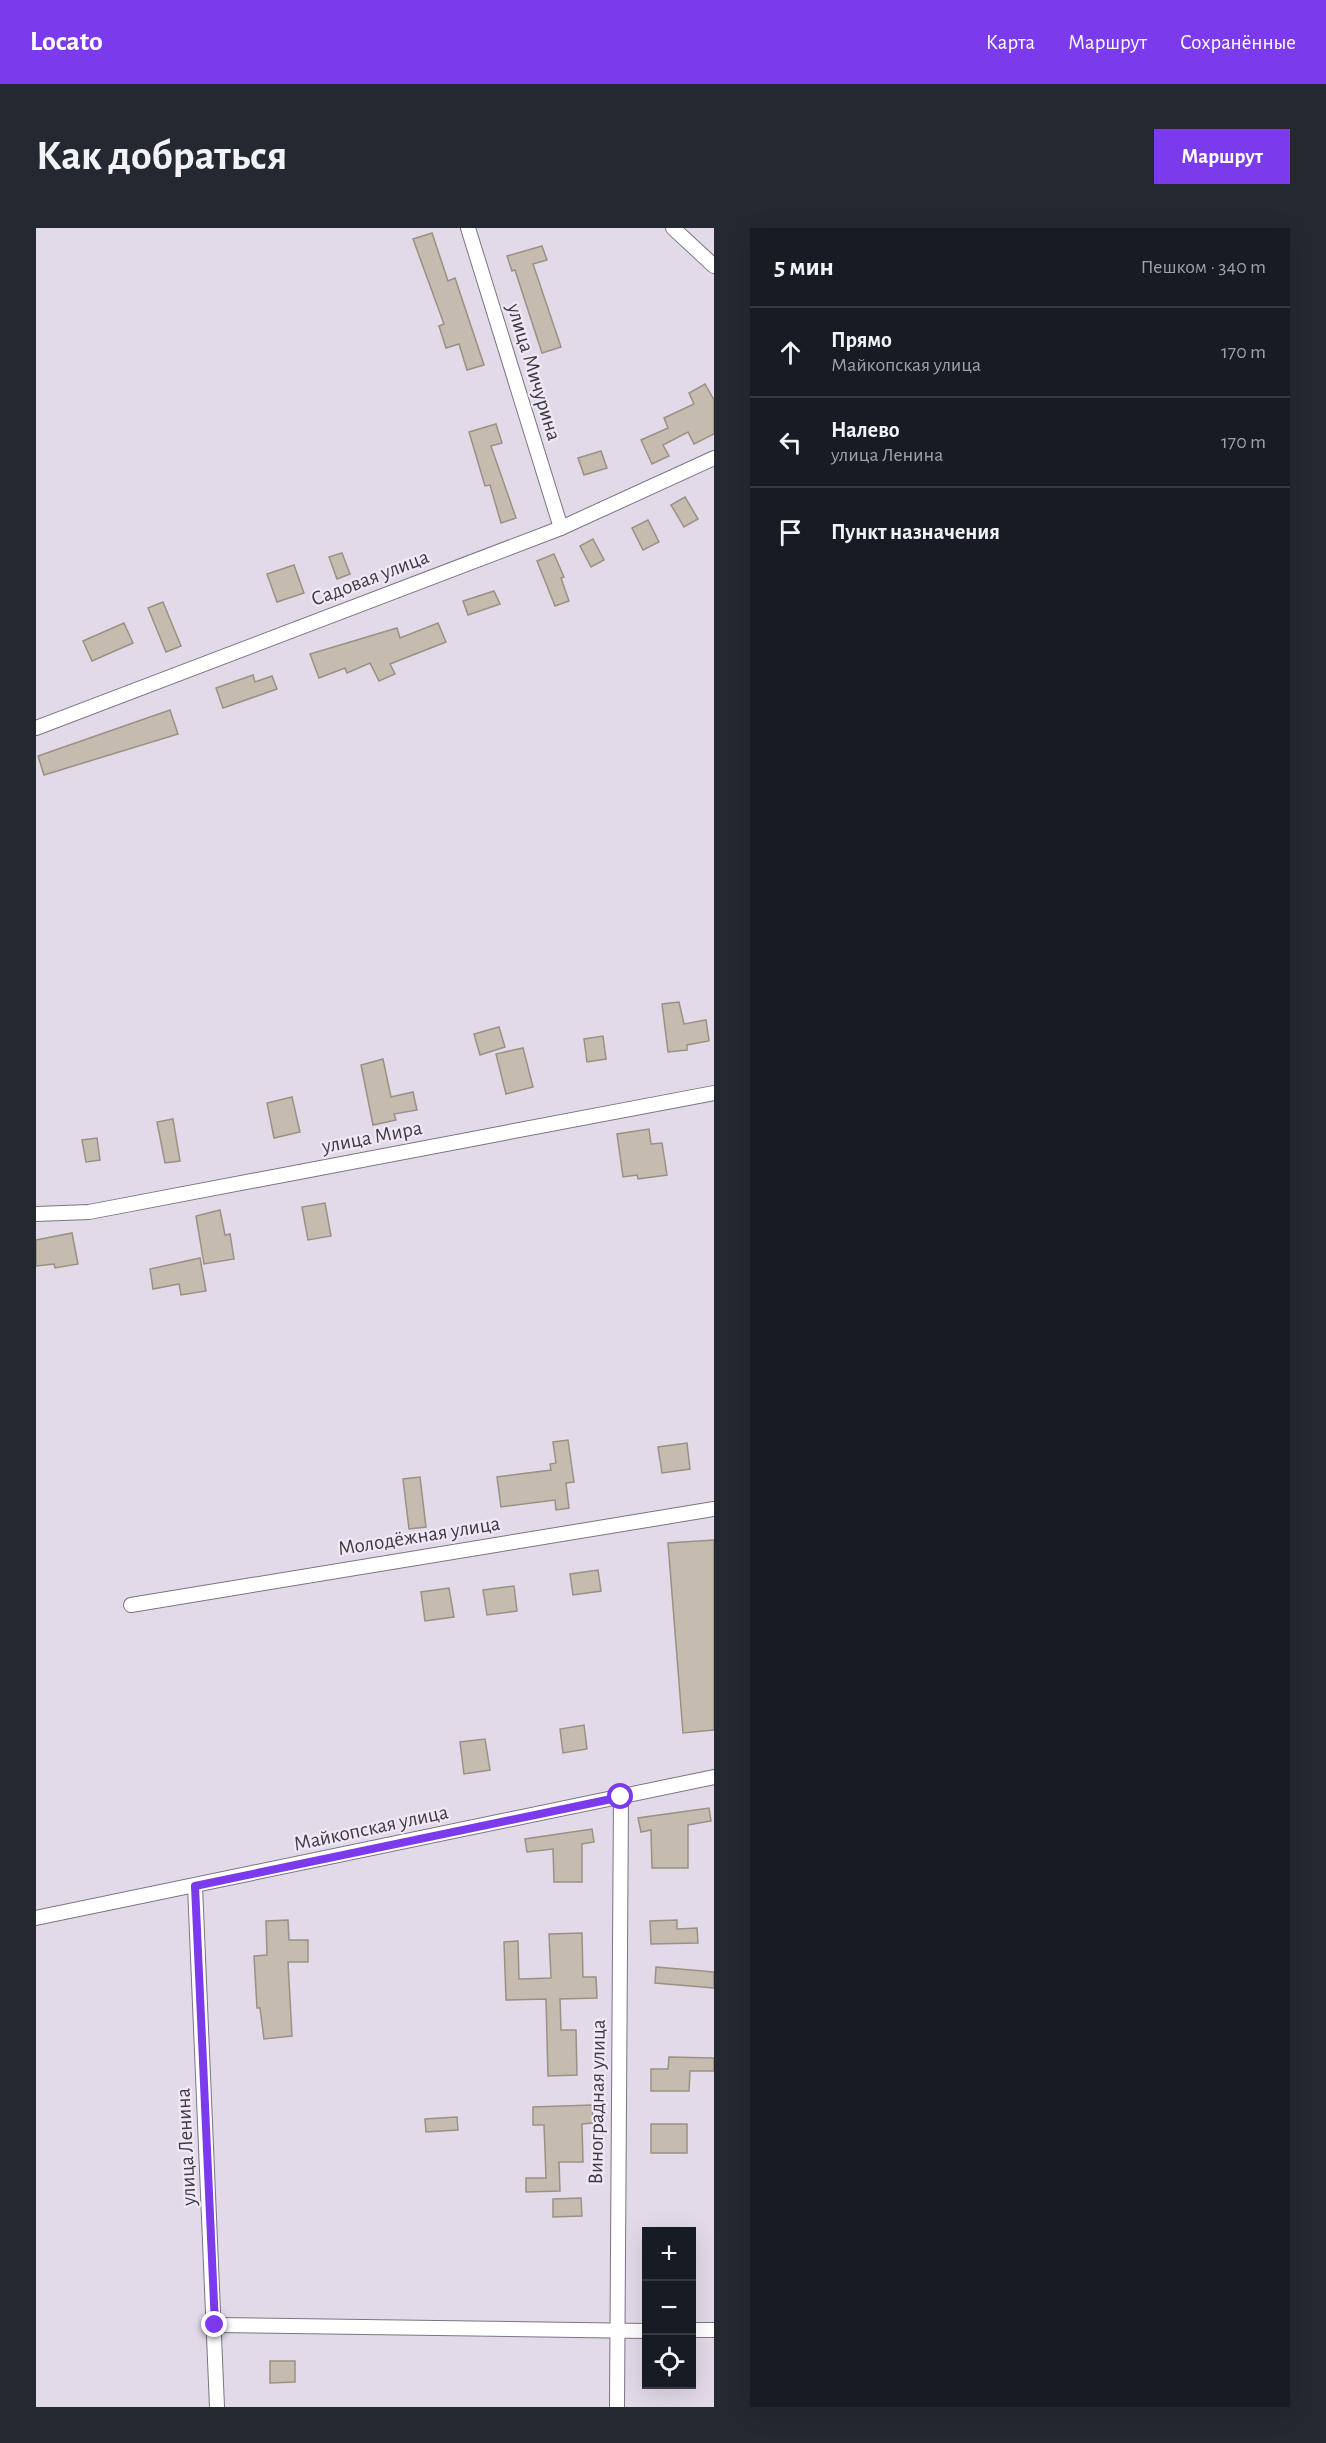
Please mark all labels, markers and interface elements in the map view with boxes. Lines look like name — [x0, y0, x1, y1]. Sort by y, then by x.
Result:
text: Locato — [30, 28, 103, 56]
text: Карта — [986, 32, 1035, 53]
text: Маршрут — [1068, 32, 1147, 53]
text: Сохранённые — [1180, 32, 1296, 53]
button: Маршрут — [1154, 129, 1290, 184]
text: Как добраться — [36, 135, 287, 177]
text: 5 мин — [774, 254, 834, 280]
text: Пешком · 340 m — [1140, 257, 1266, 277]
street label: улица Мичурина — [503, 300, 565, 443]
text: Прямо — [831, 329, 892, 351]
icon: ahead — [774, 336, 807, 369]
text: 170 m — [1221, 342, 1266, 362]
text: Майкопская улица — [831, 355, 981, 375]
text: Налево — [831, 419, 900, 441]
icon: left — [774, 426, 807, 459]
text: 170 m — [1221, 432, 1266, 452]
text: улица Ленина — [831, 445, 943, 465]
icon: arrive — [774, 516, 807, 549]
text: Пункт назначения — [831, 521, 1000, 543]
street label: Садовая улица — [308, 546, 432, 610]
street label: улица Мира — [319, 1117, 424, 1157]
street label: Молодёжная улица — [336, 1513, 502, 1559]
route start — [607, 1783, 633, 1809]
street label: Майкопская улица — [292, 1801, 451, 1855]
street label: Виноградная улица — [585, 2019, 609, 2185]
street label: улица Ленина — [172, 2087, 200, 2207]
map controls — [642, 2227, 696, 2389]
button: + — [642, 2227, 696, 2281]
button: − — [642, 2281, 696, 2335]
route end — [201, 2311, 227, 2337]
button: locate — [642, 2335, 696, 2389]

